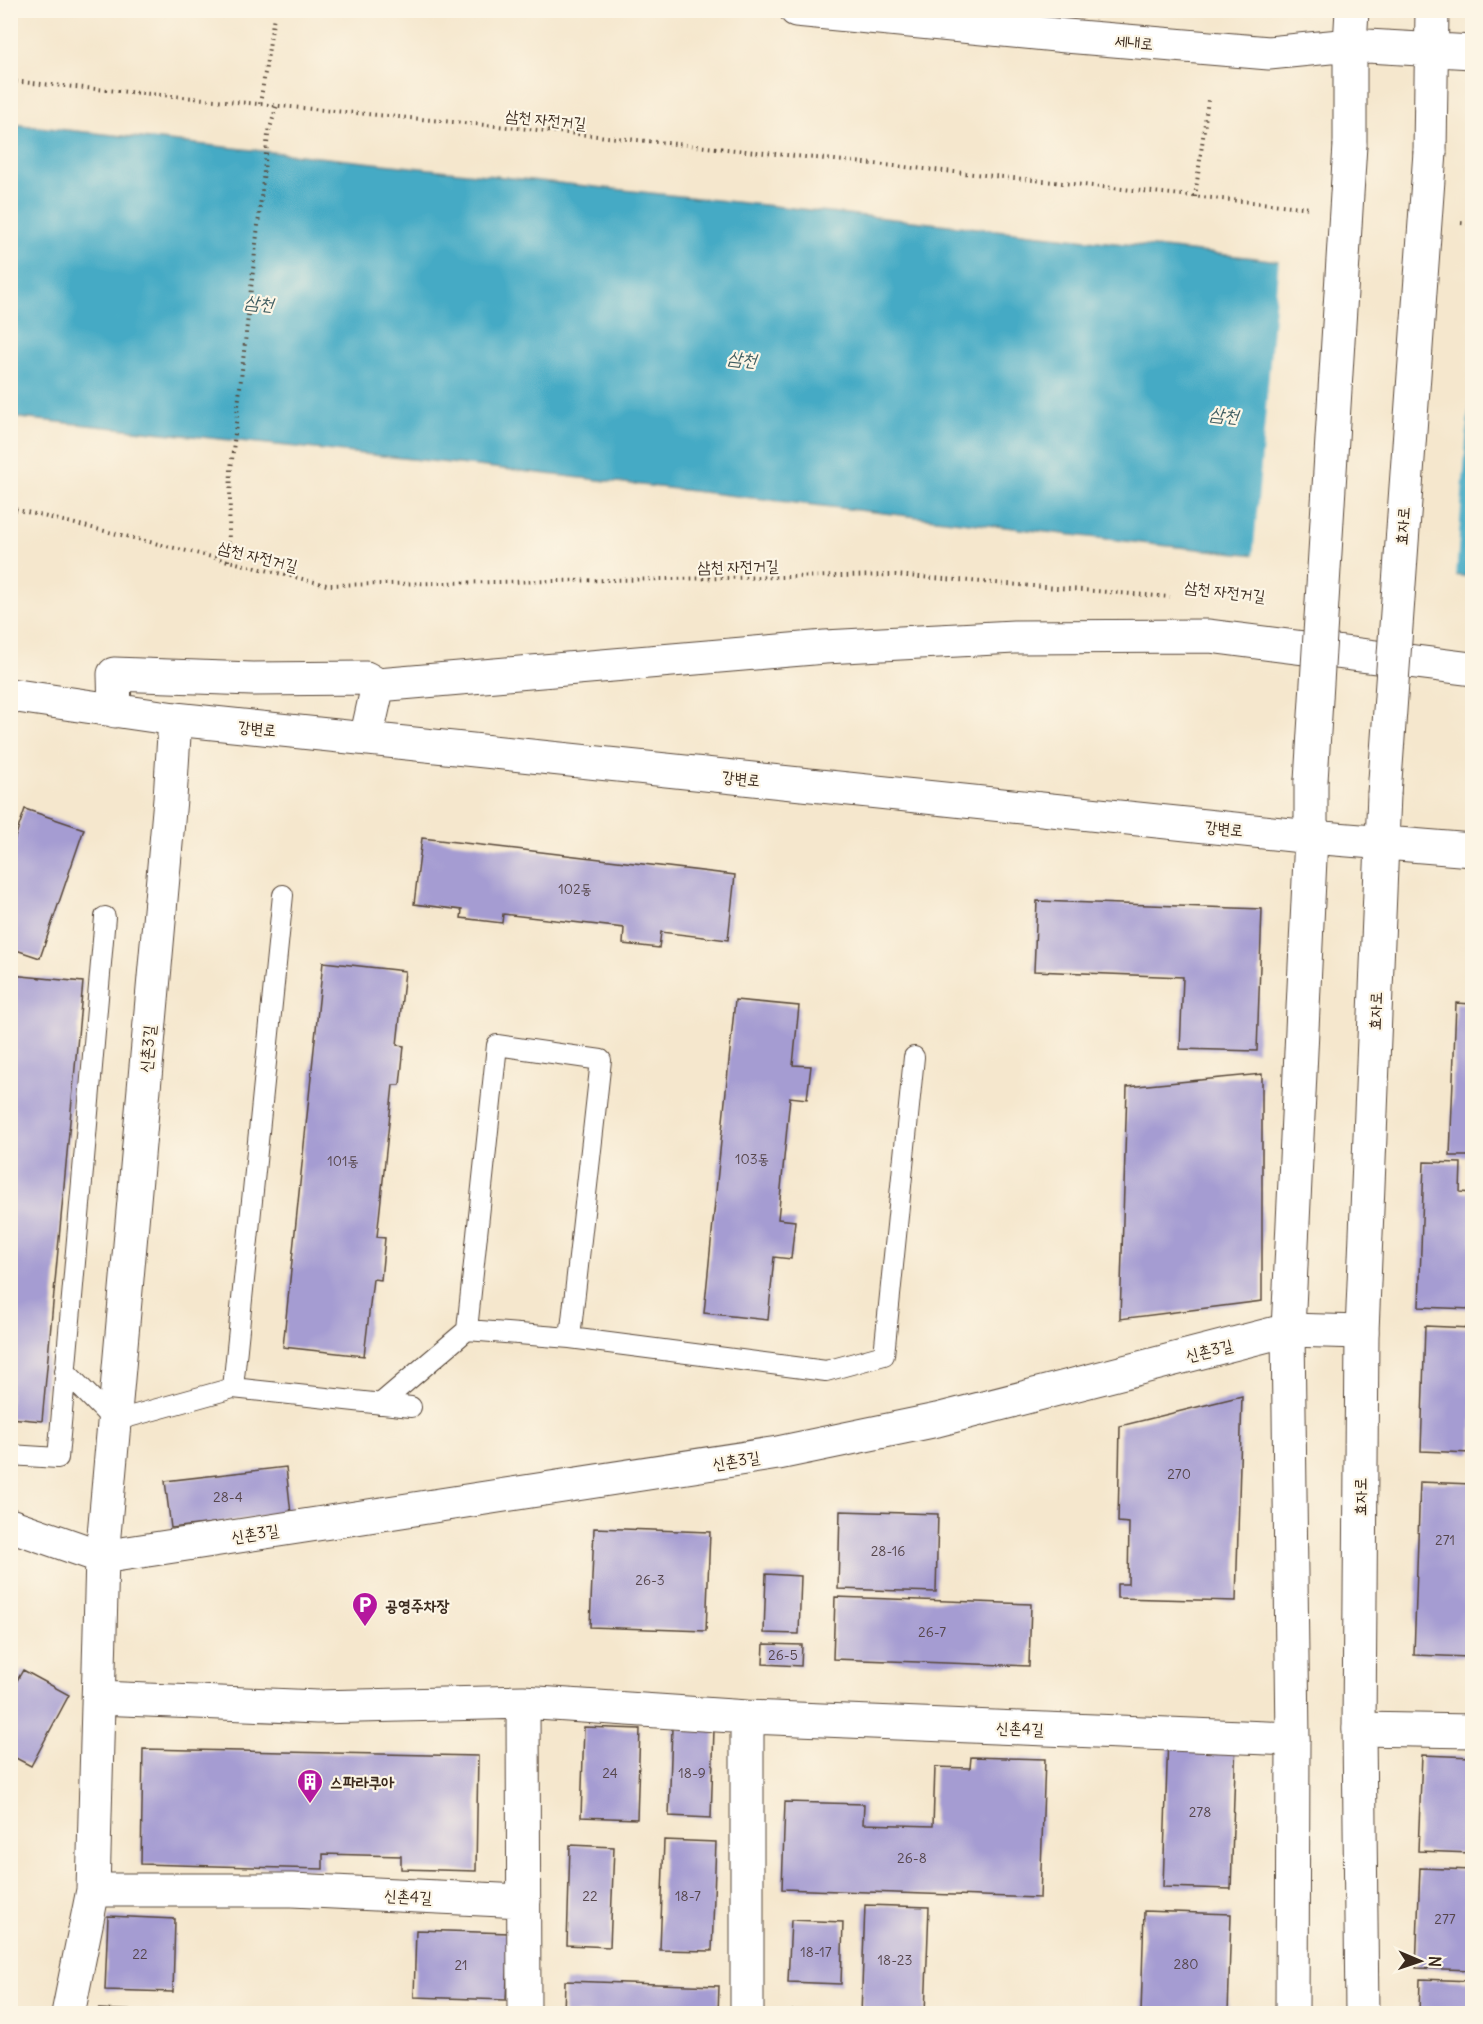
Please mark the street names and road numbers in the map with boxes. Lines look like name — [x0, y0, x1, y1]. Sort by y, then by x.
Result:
street label: 세내로 — [1114, 30, 1154, 54]
street label: 삼천 자전거길 — [505, 105, 587, 133]
street label: 효자로 — [1391, 506, 1413, 546]
street label: 삼천 자전거길 — [216, 536, 300, 576]
street label: 삼천 자전거길 — [697, 555, 779, 577]
street label: 삼천 자전거길 — [1184, 576, 1267, 606]
street label: 강변로 — [237, 716, 277, 740]
street label: 강변로 — [721, 766, 761, 790]
street label: 강변로 — [1204, 816, 1244, 840]
street label: 효자로 — [1364, 991, 1386, 1031]
street label: 신촌3길 — [135, 1024, 159, 1074]
street label: 신촌3길 — [1183, 1334, 1235, 1365]
street label: 신촌3길 — [711, 1446, 761, 1474]
street label: 효자로 — [1350, 1478, 1370, 1516]
street label: 신촌3길 — [230, 1519, 280, 1547]
street label: 신촌4길 — [996, 1717, 1044, 1739]
street label: 신촌4길 — [384, 1885, 433, 1907]

